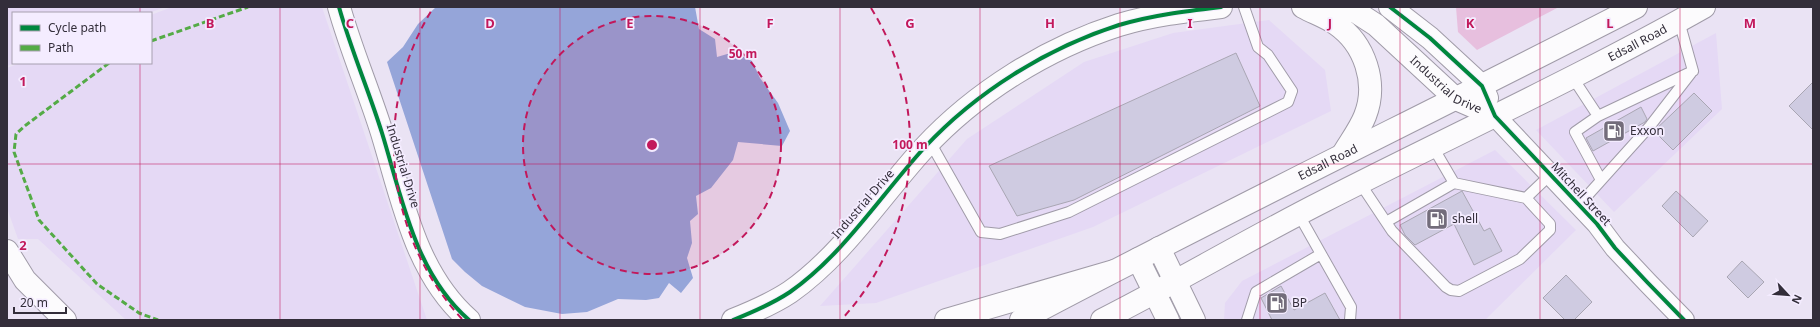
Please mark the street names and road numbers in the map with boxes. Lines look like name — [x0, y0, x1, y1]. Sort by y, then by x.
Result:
street label: Edsall Road — [1605, 20, 1670, 65]
street label: Industrial Drive — [1407, 52, 1485, 117]
street label: Industrial Drive — [383, 122, 424, 210]
street label: Edsall Road — [1295, 140, 1360, 184]
street label: Mitchell Street — [1548, 158, 1616, 230]
street label: Industrial Drive — [828, 165, 898, 242]

